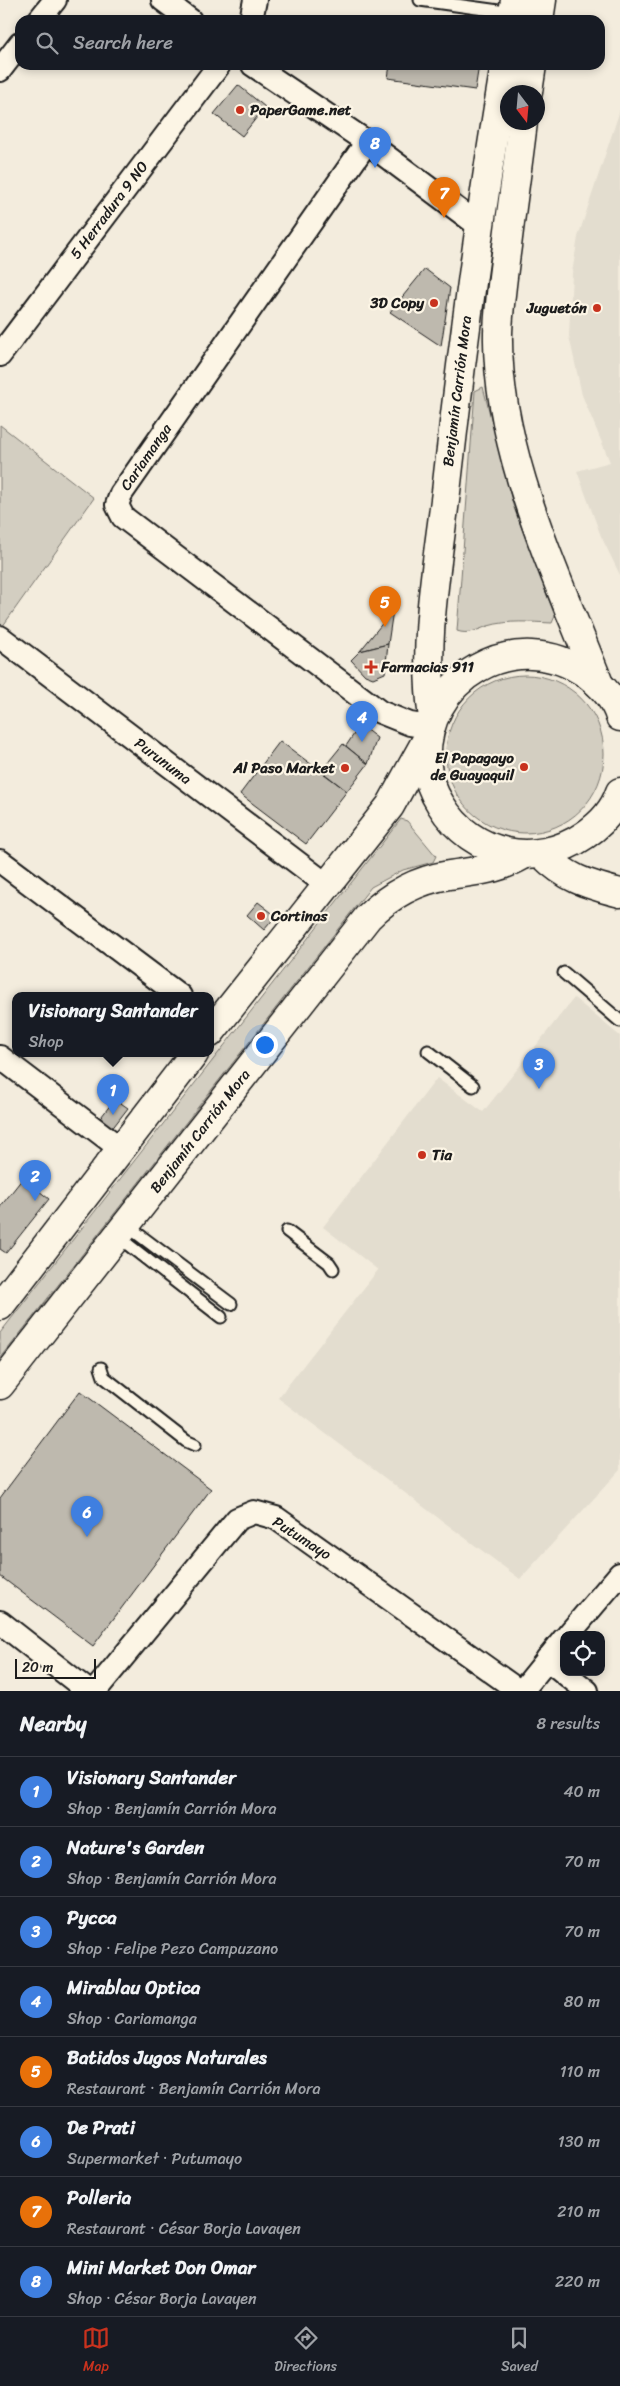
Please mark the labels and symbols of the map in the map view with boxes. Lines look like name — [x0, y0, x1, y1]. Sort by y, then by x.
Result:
north arrow — [500, 85, 545, 130]
place label: PaperGame.net — [250, 97, 352, 123]
marker: PaperGame.net — [234, 104, 246, 116]
pin: 8 — [359, 127, 391, 168]
street label: 5 Herradura 9 NO — [63, 155, 155, 265]
pin: 7 — [428, 177, 460, 218]
place label: 3D Copy — [369, 290, 425, 316]
place label: Juguetón — [526, 295, 588, 321]
marker: 3D Copy — [428, 297, 440, 309]
marker: Juguetón — [591, 302, 603, 314]
street label: Benjamín Carrión Mora — [435, 314, 479, 468]
street label: Cariamanga — [113, 418, 179, 496]
pin: 5 — [369, 586, 401, 627]
place label: Farmacias 911 — [380, 654, 475, 680]
marker: Farmacias 911 — [365, 661, 377, 673]
pin: 4 — [346, 701, 378, 742]
street label: Purunuma — [129, 731, 198, 792]
place label: El Papagayo de Guayaquil — [430, 745, 515, 788]
place label: Al Paso Market — [232, 755, 335, 781]
marker: El Papagayo de Guayaquil — [518, 761, 530, 773]
marker: Al Paso Market — [339, 762, 351, 774]
place label: Cortinas — [270, 903, 329, 929]
marker: Cortinas — [255, 910, 267, 922]
your location — [252, 1032, 278, 1058]
pin: 3 — [523, 1048, 555, 1089]
street label: Benjamín Carrión Mora — [143, 1063, 257, 1199]
pin: 1 — [97, 1074, 129, 1115]
place label: Tia — [432, 1142, 452, 1168]
marker: Tia — [416, 1149, 428, 1161]
pin: 2 — [19, 1160, 51, 1201]
pin: 6 — [71, 1496, 103, 1537]
street label: Putumayo — [267, 1509, 337, 1567]
scale bar — [15, 1656, 96, 1679]

